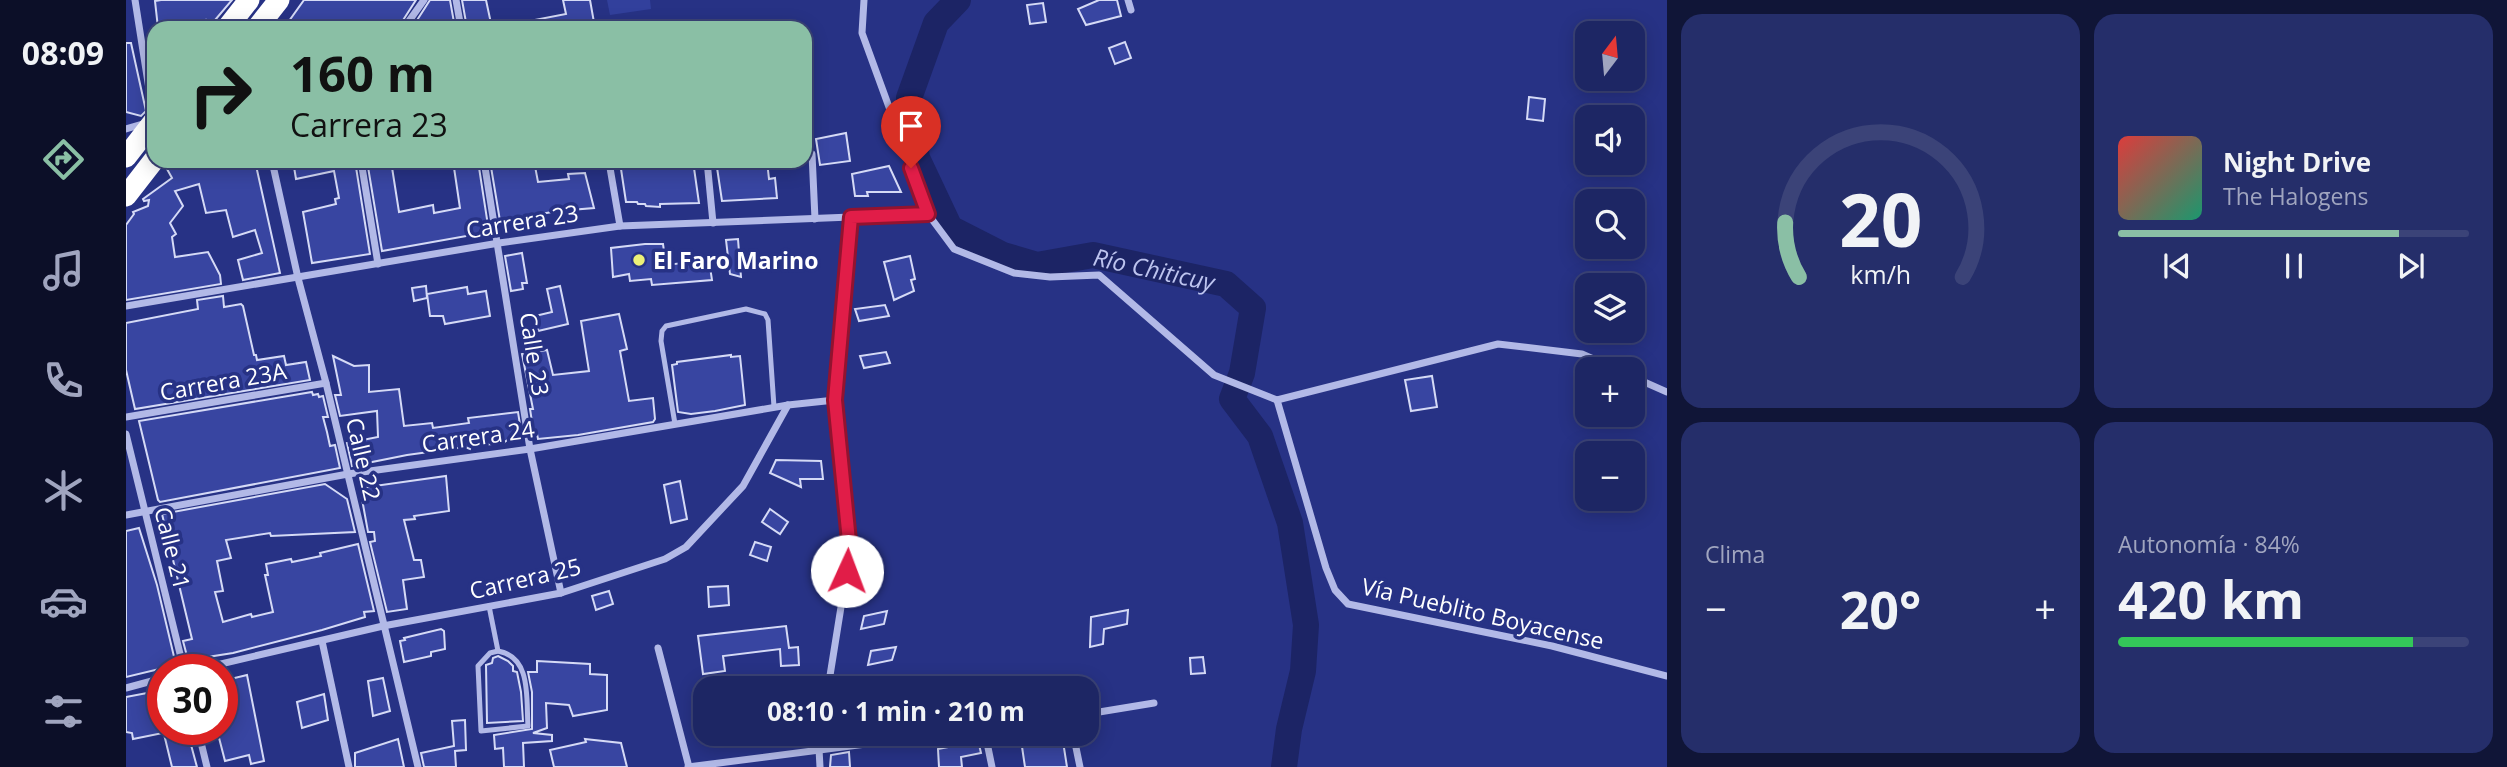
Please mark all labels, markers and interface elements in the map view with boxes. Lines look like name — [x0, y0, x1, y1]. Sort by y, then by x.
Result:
north arrow — [1575, 21, 1645, 91]
map controls — [1575, 21, 1645, 511]
text: 08:09 — [22, 31, 104, 74]
text: 160 m — [290, 40, 435, 106]
icon: right — [175, 49, 266, 140]
pin — [881, 96, 941, 168]
text: Carrera 23 — [290, 103, 448, 146]
button: sound — [1575, 105, 1645, 175]
icon: arrive — [892, 107, 930, 145]
icon: directions — [39, 135, 88, 184]
text: Night Drive — [2223, 144, 2371, 180]
text: 20 — [1839, 169, 1922, 268]
text: The Halogens — [2223, 180, 2369, 212]
button: search — [1575, 189, 1645, 259]
street label: Carrera 23 — [463, 196, 581, 246]
water label: Río Chiticuy — [1091, 239, 1220, 298]
place label: El Faro Marino — [653, 244, 818, 276]
icon: music — [39, 246, 88, 295]
icon: previous — [2158, 247, 2196, 285]
icon: pause — [2275, 247, 2313, 285]
icon: next — [2392, 247, 2430, 285]
marker: El Faro Marino — [631, 252, 647, 268]
text: km/h — [1850, 257, 1911, 291]
button: layers — [1575, 273, 1645, 343]
street label: Calle 23 — [513, 310, 557, 398]
street label: Carrera 23A — [157, 354, 289, 408]
icon: phone — [39, 356, 88, 405]
button: + — [1575, 357, 1645, 427]
street label: Carrera 24 — [420, 412, 536, 460]
street label: Calle 22 — [339, 414, 389, 504]
button: − — [1575, 441, 1645, 511]
icon: climate — [39, 466, 88, 515]
street label: Calle 21 — [147, 503, 199, 593]
text: Autonomía · 84% — [2118, 528, 2300, 560]
position arrow — [810, 534, 884, 608]
text: Clima — [1705, 538, 1765, 570]
street label: Carrera 25 — [466, 550, 584, 606]
text: 420 km — [2118, 563, 2304, 634]
street label: Vía Pueblito Boyacense — [1359, 570, 1607, 656]
text: 20° — [1840, 573, 1921, 644]
icon: car — [39, 577, 88, 626]
text: − — [1705, 582, 1727, 634]
text: + — [2034, 582, 2056, 634]
speed limit sign: 30 — [147, 654, 238, 745]
icon: filters — [39, 687, 88, 736]
text: 08:10 · 1 min · 210 m — [767, 693, 1025, 729]

